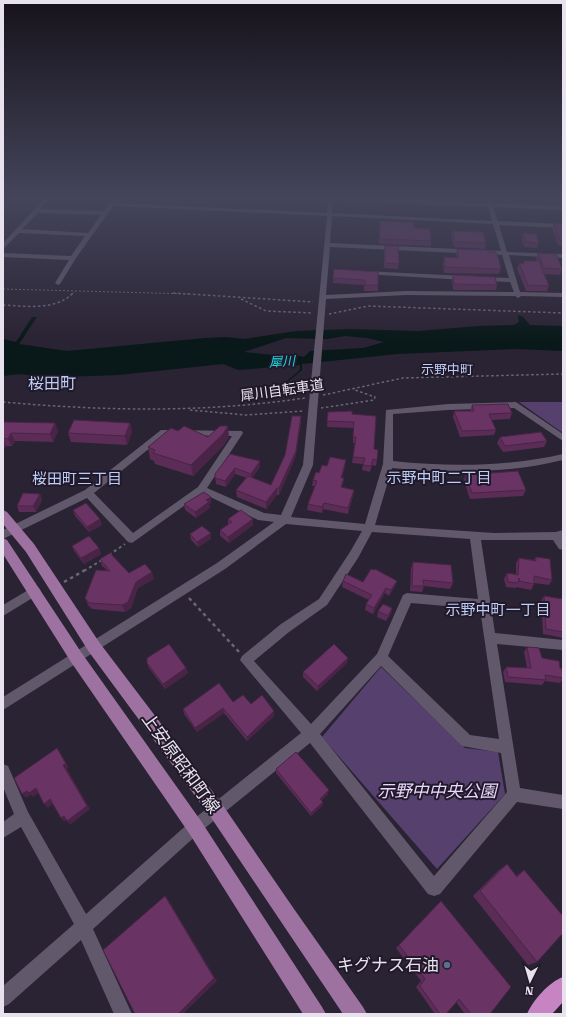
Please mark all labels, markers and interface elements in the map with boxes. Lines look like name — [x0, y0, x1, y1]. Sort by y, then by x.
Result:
water label: 犀川 — [269, 353, 297, 370]
district label: 示野中町 — [421, 362, 473, 377]
district label: 桜田町 — [28, 374, 76, 393]
street label: 犀川自転車道 — [239, 376, 325, 404]
district label: 示野中町二丁目 — [386, 469, 492, 487]
district label: 桜田町三丁目 — [32, 470, 122, 488]
district label: 示野中町一丁目 — [445, 601, 551, 619]
street label: 上安原昭和町線 — [138, 709, 224, 817]
park label: 示野中中央公園 — [378, 781, 498, 801]
place label: キグナス石油 — [337, 955, 439, 975]
marker: キグナス石油 — [442, 960, 452, 970]
north arrow — [510, 961, 550, 1001]
text: N — [524, 984, 534, 997]

